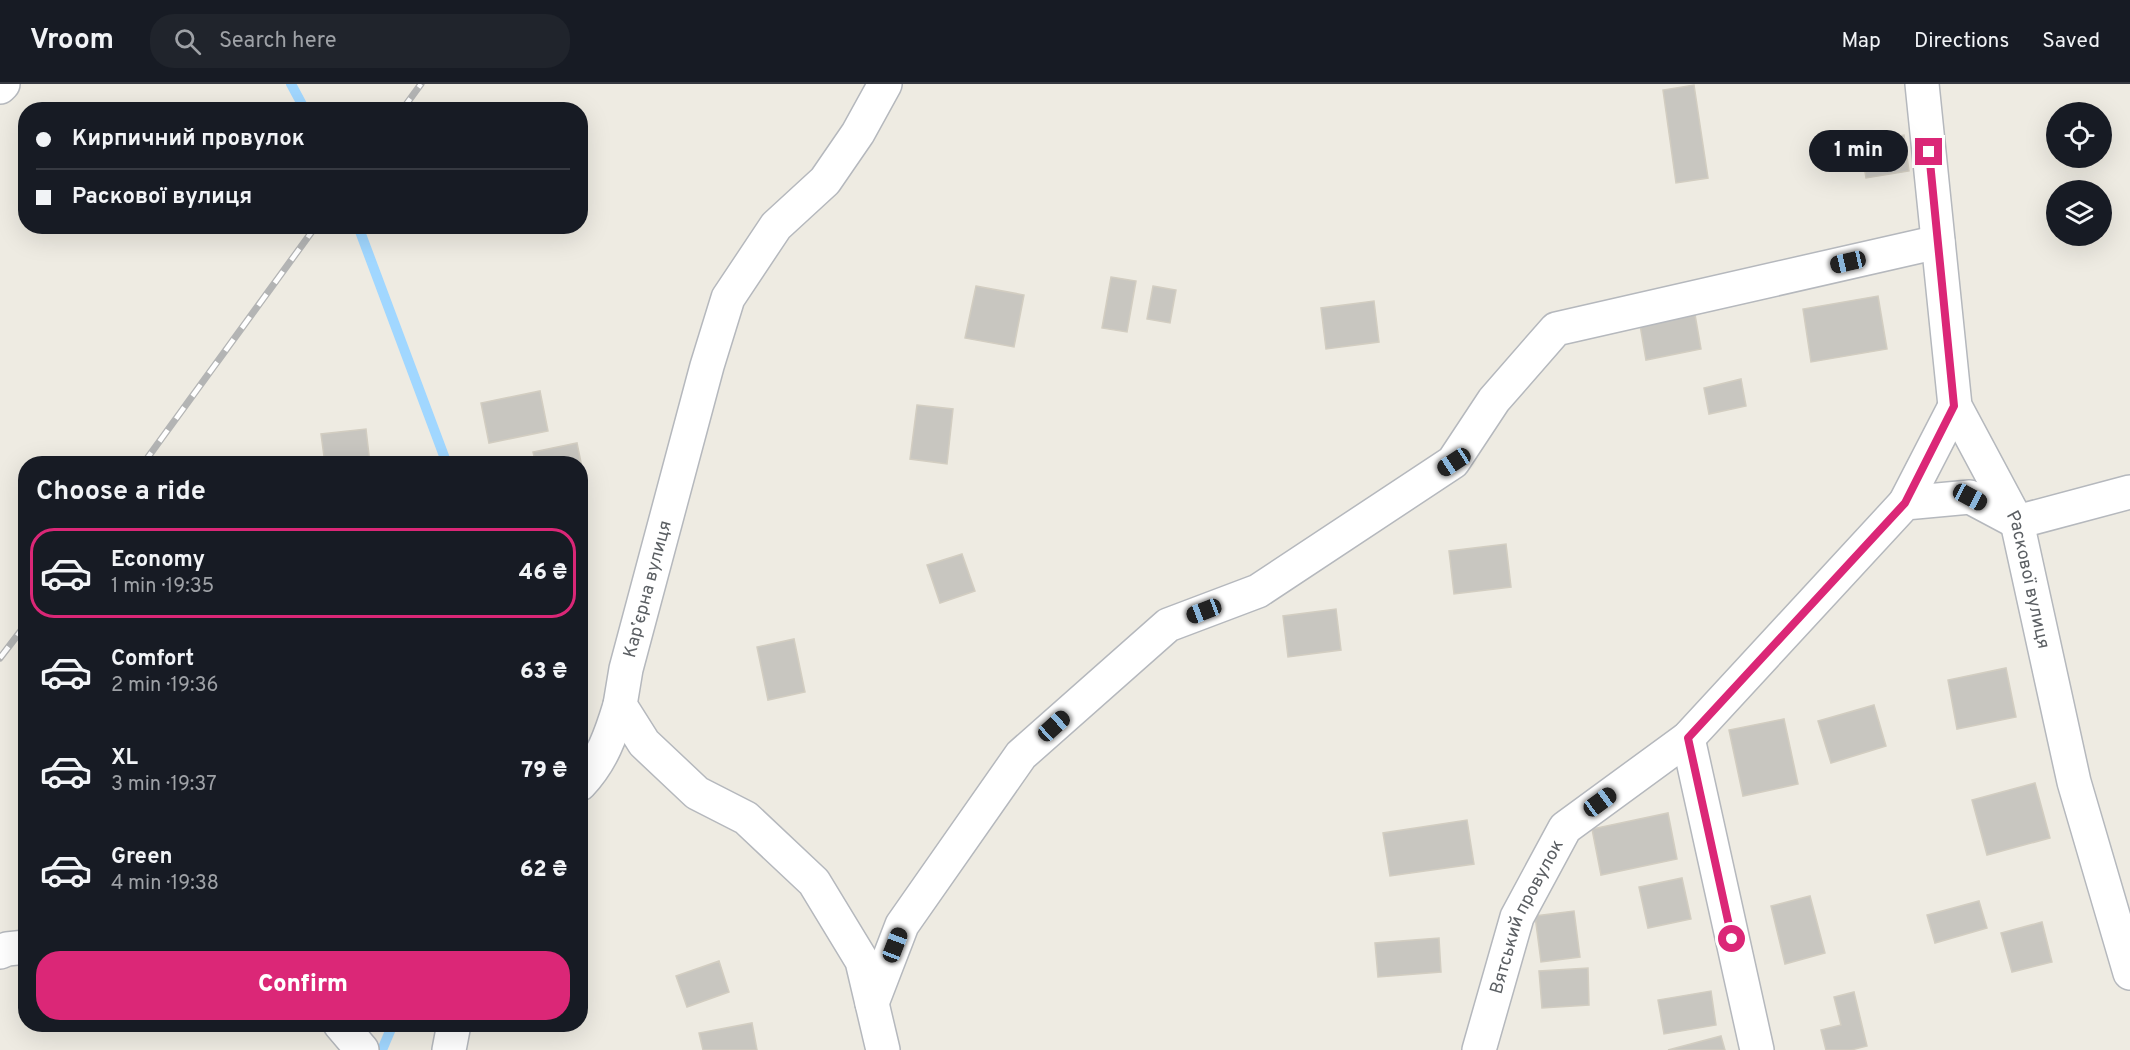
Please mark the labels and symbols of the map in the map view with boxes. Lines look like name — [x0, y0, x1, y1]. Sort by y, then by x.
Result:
callout: 1 min — [1809, 131, 1908, 173]
route end — [1915, 138, 1942, 165]
car — [1828, 249, 1868, 275]
car — [1434, 445, 1474, 479]
car — [1950, 481, 1990, 513]
street label: Раскової вулиця — [2000, 507, 2054, 651]
street label: Карʼєрна вулиця — [619, 518, 678, 661]
car — [1184, 596, 1224, 626]
car — [1035, 707, 1073, 745]
car — [1580, 784, 1620, 820]
street label: Вятський провулок — [1486, 836, 1570, 997]
car — [880, 925, 910, 965]
route start — [1718, 925, 1745, 952]

